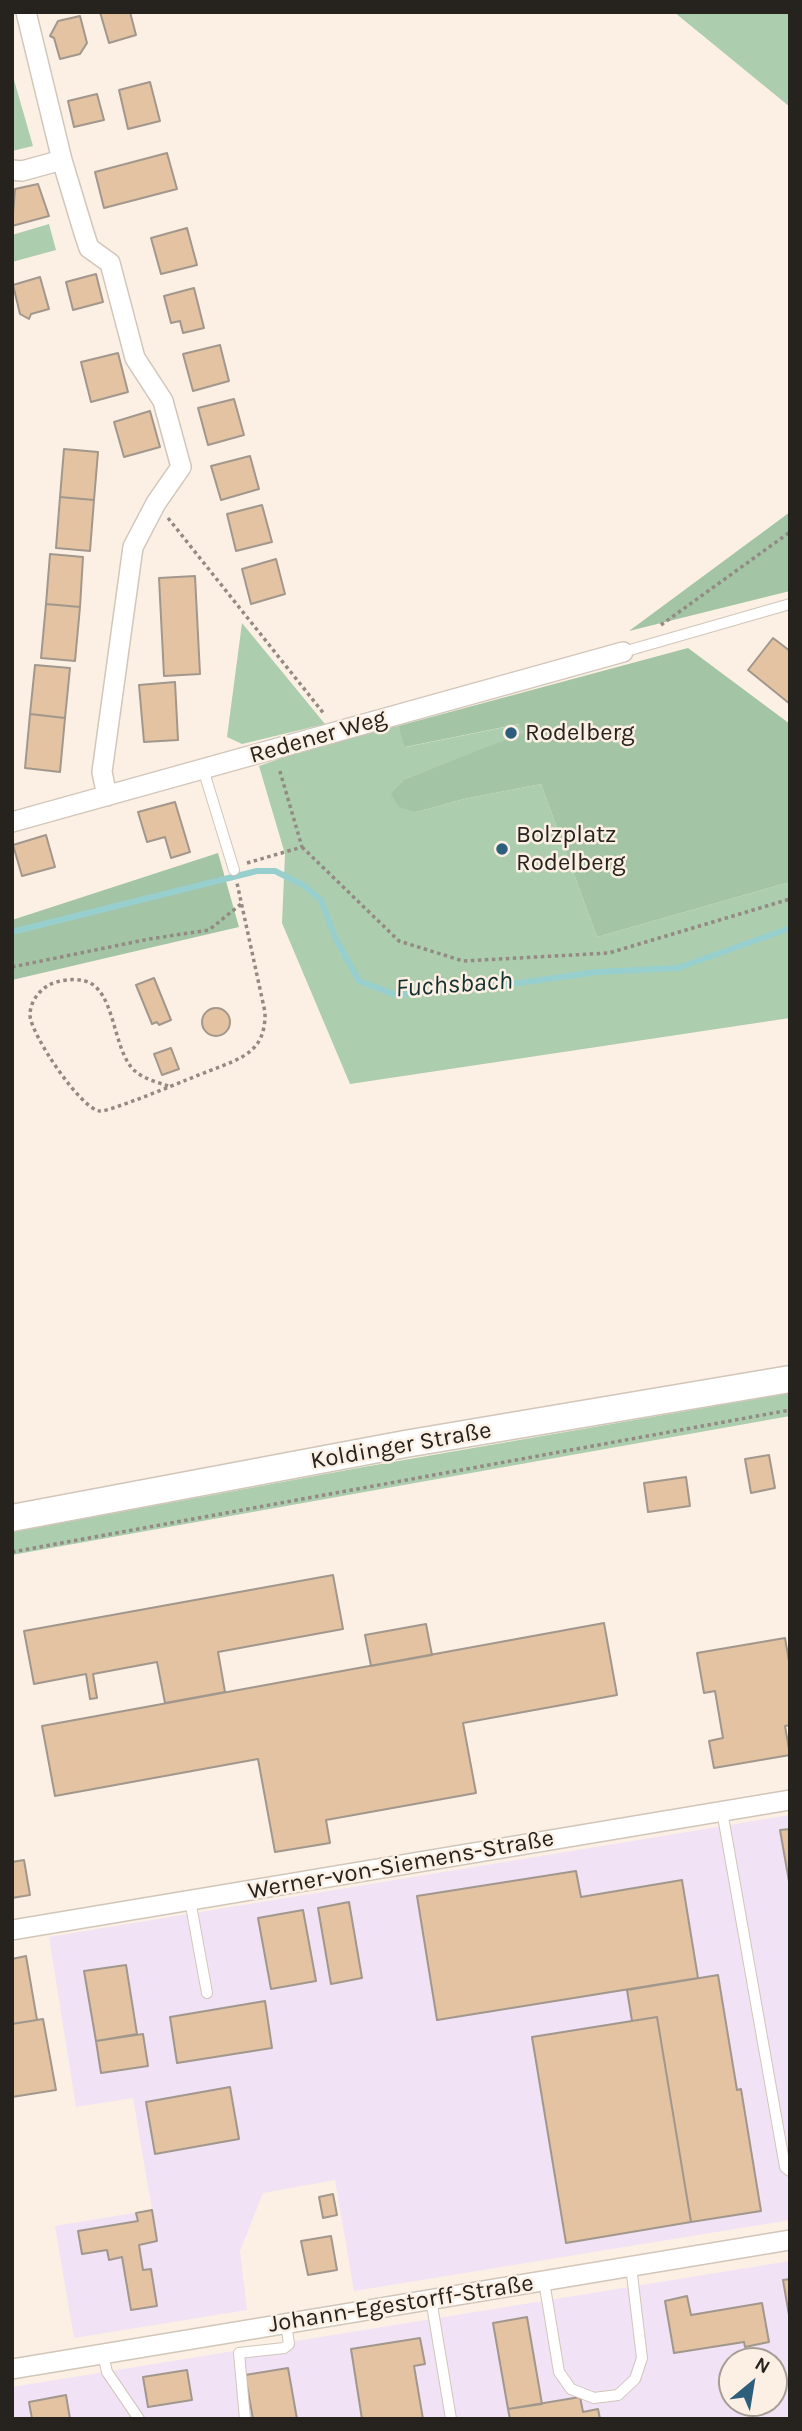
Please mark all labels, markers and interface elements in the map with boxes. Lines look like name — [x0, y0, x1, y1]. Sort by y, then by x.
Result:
street label: Redener Weg — [246, 704, 390, 770]
place label: Rodelberg — [525, 719, 634, 747]
marker: Rodelberg — [503, 725, 519, 741]
place label: Bolzplatz Rodelberg — [516, 821, 625, 877]
marker: Bolzplatz Rodelberg — [494, 841, 510, 857]
water label: Fuchsbach — [394, 965, 514, 1005]
street label: Koldinger Straße — [308, 1416, 494, 1476]
street label: Werner-von-Siemens-Straße — [246, 1824, 556, 1906]
street label: Johann-Egestorff-Straße — [266, 2269, 536, 2339]
north arrow — [718, 2347, 788, 2417]
text: N — [751, 2353, 774, 2378]

